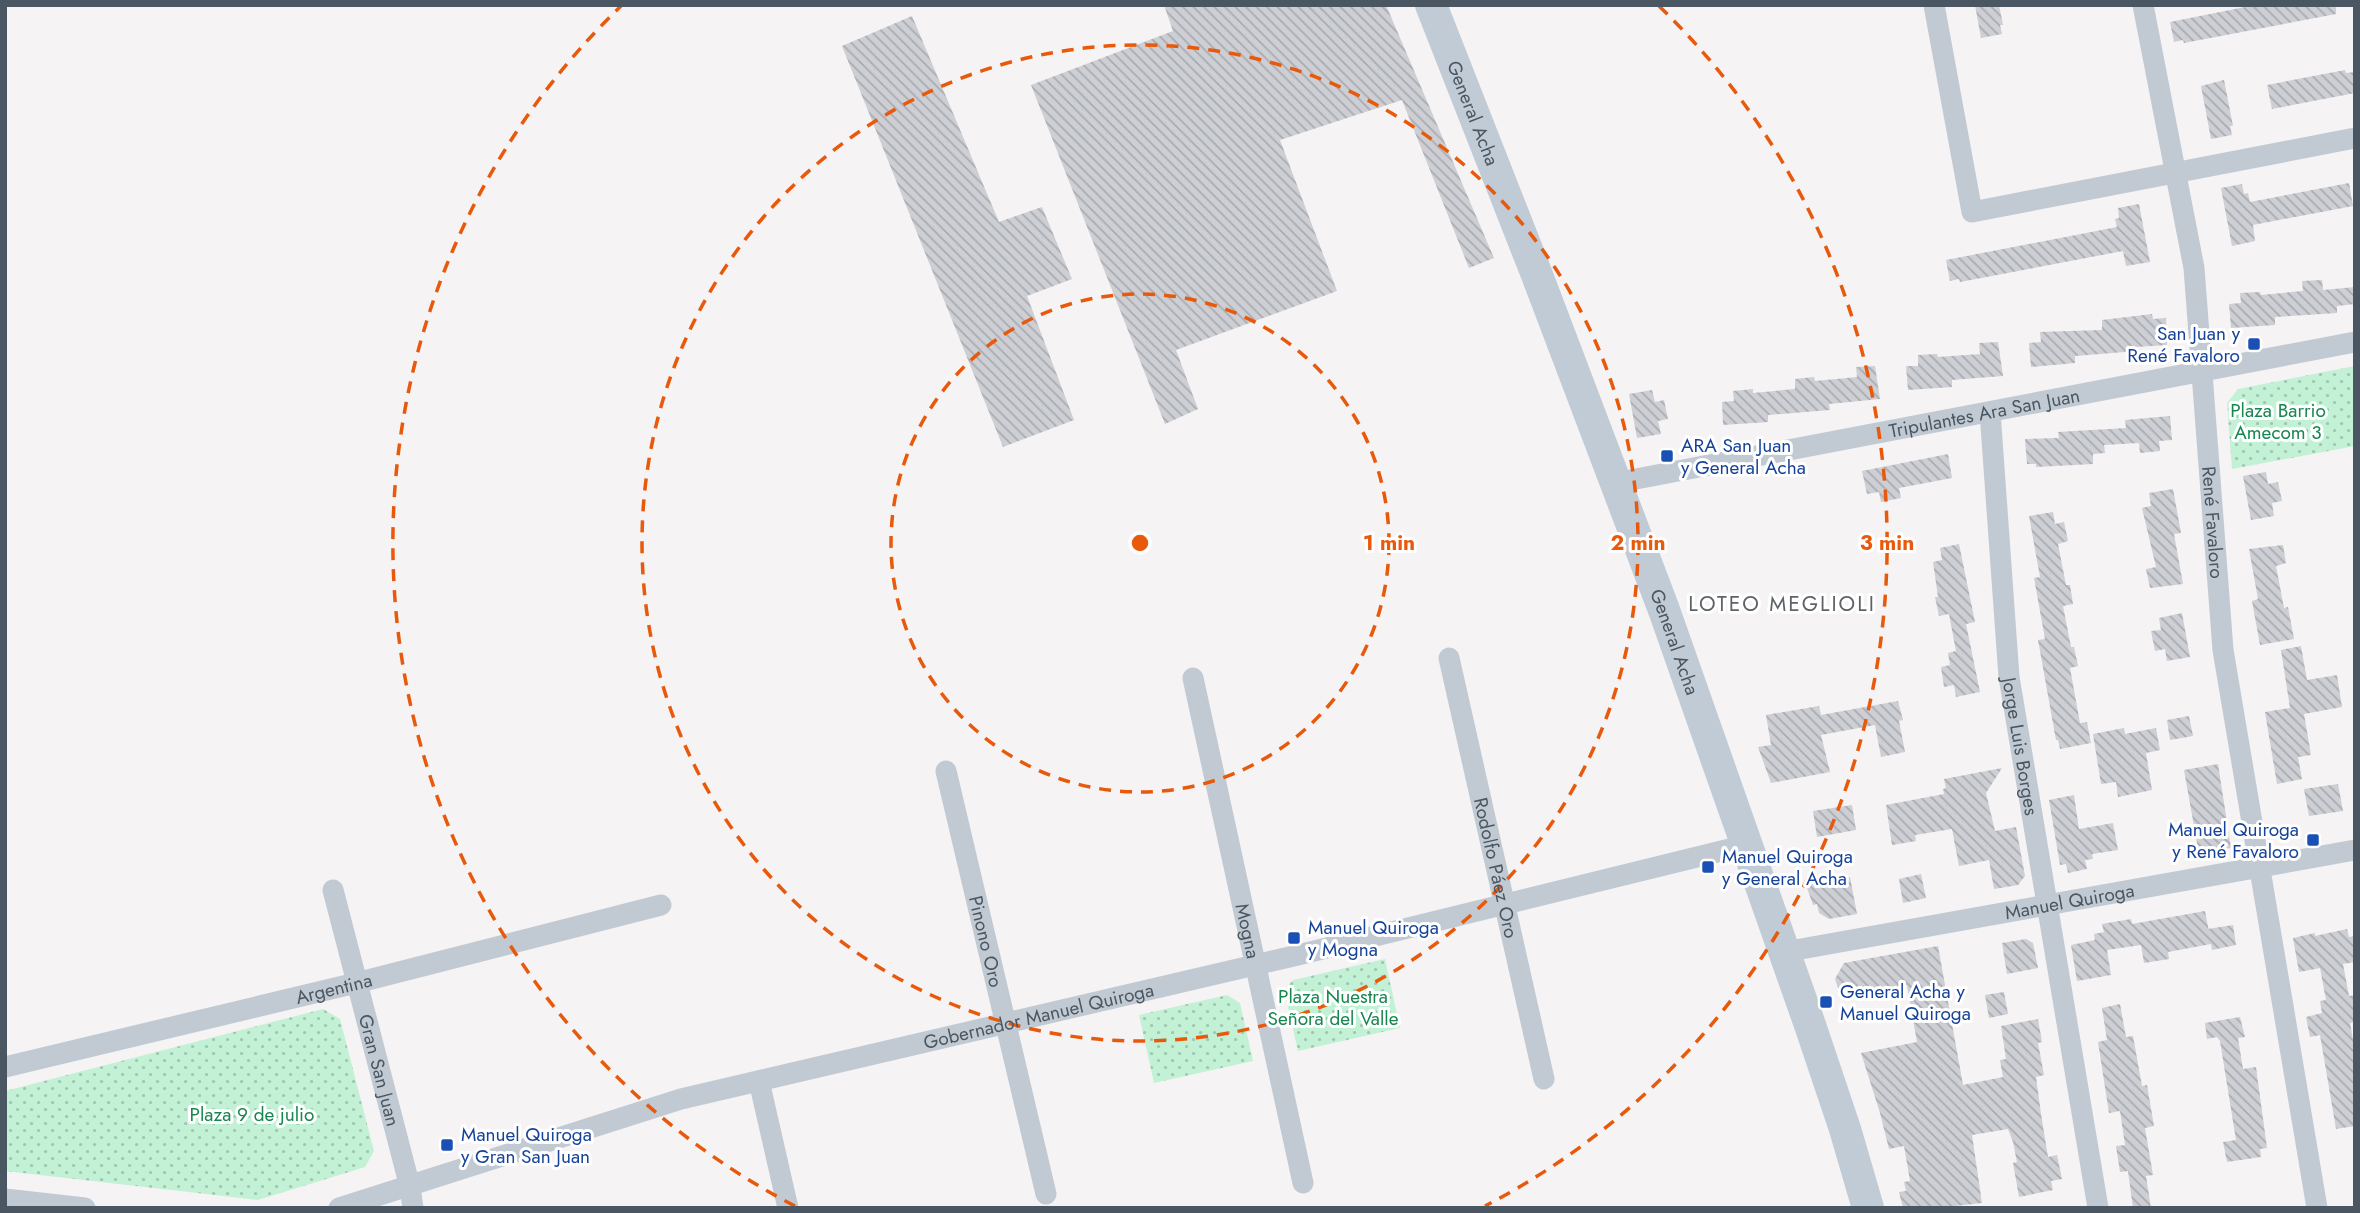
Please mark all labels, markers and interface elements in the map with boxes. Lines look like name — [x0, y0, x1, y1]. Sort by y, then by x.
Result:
street label: General Acha — [1441, 56, 1506, 169]
place label: San Juan y René Favaloro — [2127, 320, 2241, 369]
marker: San Juan y René Favaloro — [2246, 336, 2262, 352]
street label: Tripulantes Ara San Juan — [1887, 381, 2082, 444]
park label: Plaza Barrio Amecom 3 — [2230, 397, 2326, 446]
place label: ARA San Juan y General Acha — [1681, 432, 1806, 481]
marker: ARA San Juan y General Acha — [1659, 448, 1675, 464]
street label: René Favaloro — [2196, 465, 2231, 580]
text: 1 min — [1363, 528, 1415, 558]
text: 2 min — [1610, 528, 1666, 558]
text: 3 min — [1860, 528, 1914, 558]
centre of rings — [1128, 531, 1152, 555]
street label: General Acha — [1644, 585, 1706, 699]
district label: LOTEO MEGLIOLI — [1688, 589, 1876, 619]
street label: Jorge Luis Borges — [1995, 672, 2046, 818]
street label: Rodolfo Páez Oro — [1467, 795, 1525, 941]
place label: Manuel Quiroga y René Favaloro — [2168, 816, 2299, 865]
marker: Manuel Quiroga y René Favaloro — [2305, 832, 2321, 848]
place label: Manuel Quiroga y General Acha — [1722, 843, 1853, 892]
marker: Manuel Quiroga y General Acha — [1700, 859, 1716, 875]
street label: Manuel Quiroga — [2003, 876, 2136, 926]
street label: Pinono Oro — [962, 893, 1010, 990]
street label: Mogna — [1229, 901, 1267, 961]
place label: Manuel Quiroga y Mogna — [1308, 914, 1439, 963]
marker: Manuel Quiroga y Mogna — [1286, 930, 1302, 946]
street label: Argentina — [293, 966, 375, 1011]
street label: Gobernador Manuel Quiroga — [921, 976, 1156, 1056]
place label: General Acha y Manuel Quiroga — [1840, 978, 1971, 1027]
park label: Plaza Nuestra Señora del Valle — [1268, 983, 1399, 1032]
marker: General Acha y Manuel Quiroga — [1818, 994, 1834, 1010]
street label: Gran San Juan — [352, 1011, 407, 1129]
park label: Plaza 9 de julio — [190, 1101, 314, 1128]
place label: Manuel Quiroga y Gran San Juan — [461, 1121, 592, 1170]
marker: Manuel Quiroga y Gran San Juan — [439, 1137, 455, 1153]

